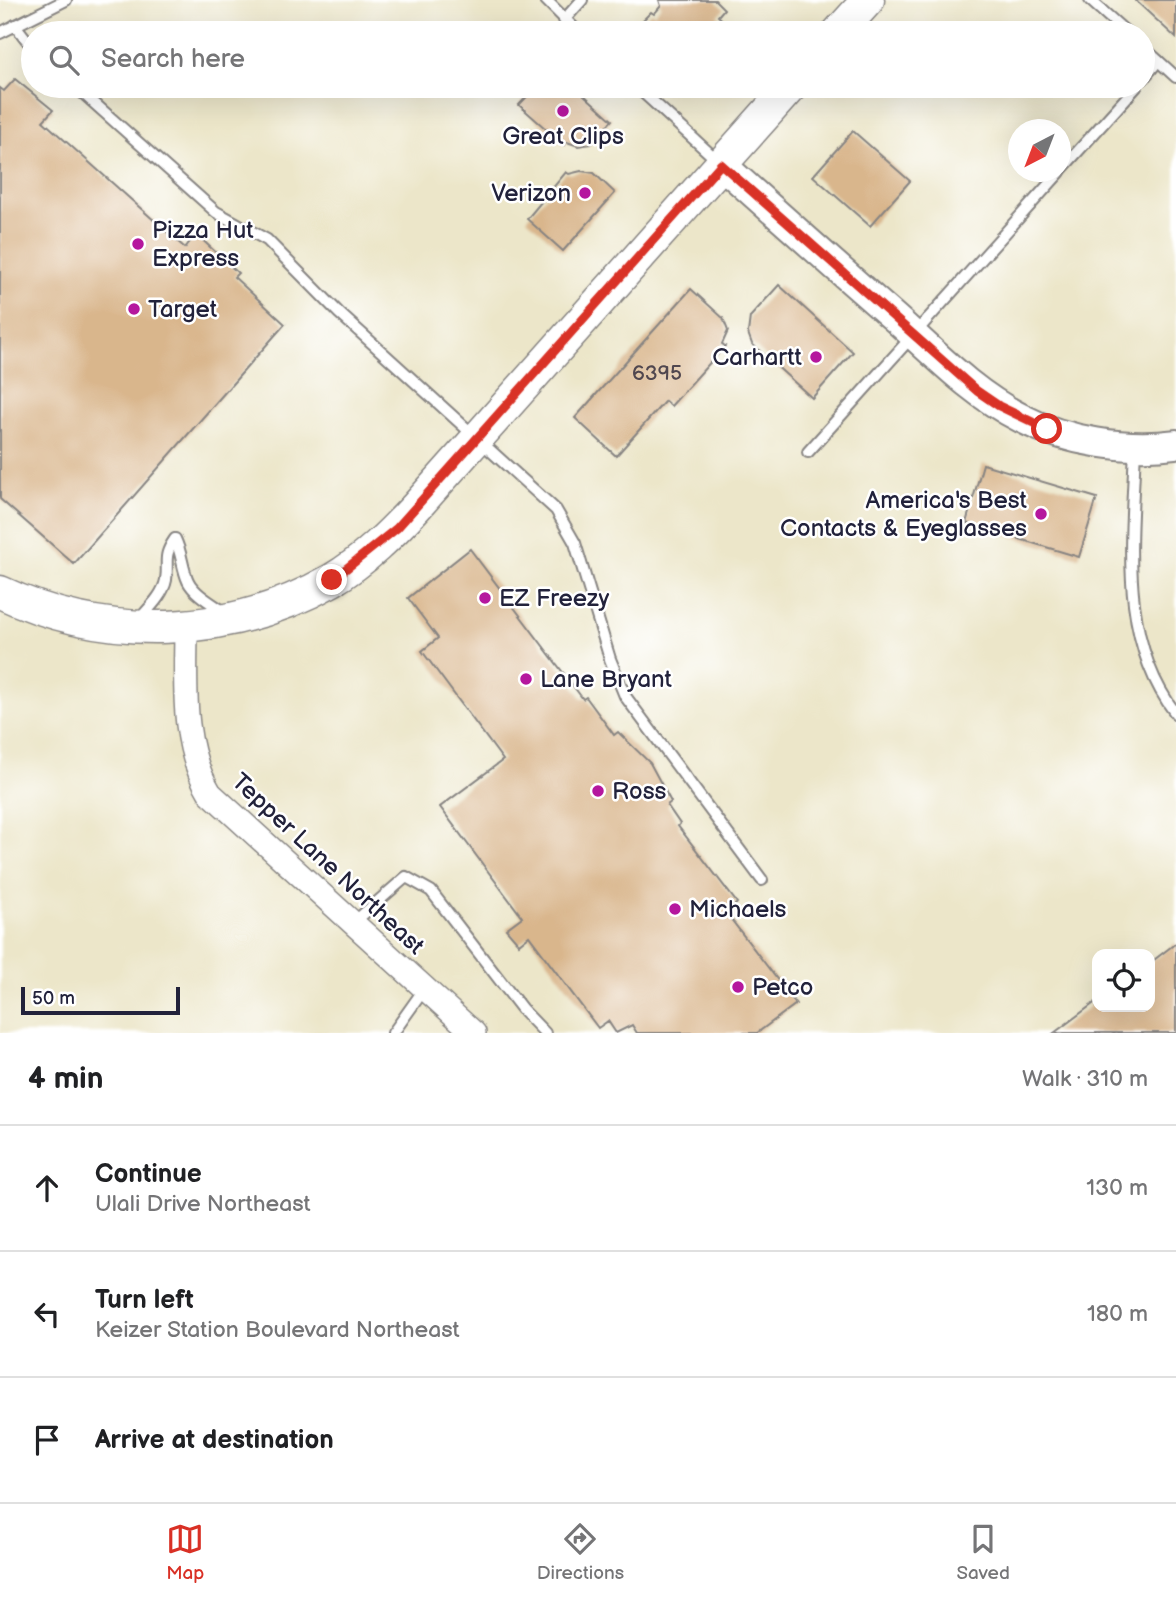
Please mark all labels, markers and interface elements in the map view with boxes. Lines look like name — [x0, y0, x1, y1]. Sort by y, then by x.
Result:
search box — [21, 21, 1155, 98]
icon: search — [45, 41, 83, 79]
text: Search here — [101, 44, 245, 75]
marker: Great Clips — [555, 103, 571, 119]
north arrow — [1008, 119, 1071, 182]
place label: Great Clips — [502, 122, 624, 151]
place label: Verizon — [491, 179, 571, 208]
marker: Verizon — [577, 185, 593, 201]
place label: Pizza Hut Express — [152, 216, 254, 273]
marker: Pizza Hut Express — [130, 236, 146, 252]
place label: Target — [148, 295, 218, 324]
marker: Target — [126, 301, 142, 317]
place label: Carhartt — [712, 343, 803, 372]
marker: Carhartt — [808, 349, 824, 365]
house number: 6395 — [632, 361, 682, 386]
route start — [1031, 413, 1062, 444]
place label: America's Best Contacts & Eyeglasses — [780, 486, 1028, 543]
marker: America's Best Contacts & Eyeglasses — [1033, 506, 1049, 522]
route end — [316, 564, 347, 595]
place label: EZ Freezy — [499, 584, 609, 613]
marker: EZ Freezy — [477, 590, 493, 606]
place label: Lane Bryant — [540, 665, 673, 694]
marker: Lane Bryant — [518, 671, 534, 687]
street label: Tepper Lane Northeast — [226, 767, 431, 961]
place label: Ross — [612, 777, 667, 806]
marker: Ross — [590, 783, 606, 799]
place label: Michaels — [689, 895, 787, 924]
marker: Michaels — [667, 901, 683, 917]
map controls — [1092, 949, 1155, 1012]
button: locate — [1092, 949, 1155, 1012]
place label: Petco — [752, 973, 813, 1002]
marker: Petco — [730, 979, 746, 995]
scale bar — [21, 984, 180, 1016]
text: 50 m — [32, 987, 75, 1010]
text: 4 min — [28, 1061, 103, 1097]
text: Walk · 310 m — [1022, 1065, 1148, 1093]
text: Continue — [95, 1159, 202, 1190]
icon: ahead — [28, 1169, 66, 1207]
text: 130 m — [1086, 1174, 1148, 1202]
text: Ulali Drive Northeast — [95, 1190, 311, 1218]
text: Turn left — [95, 1285, 194, 1316]
icon: left — [28, 1295, 66, 1333]
text: 180 m — [1087, 1300, 1148, 1328]
text: Keizer Station Boulevard Northeast — [95, 1316, 460, 1344]
icon: arrive — [28, 1421, 66, 1459]
text: Arrive at destination — [95, 1425, 334, 1456]
tab: Map — [166, 1520, 204, 1585]
tab: Directions — [537, 1520, 624, 1585]
tab: Saved — [956, 1520, 1010, 1585]

